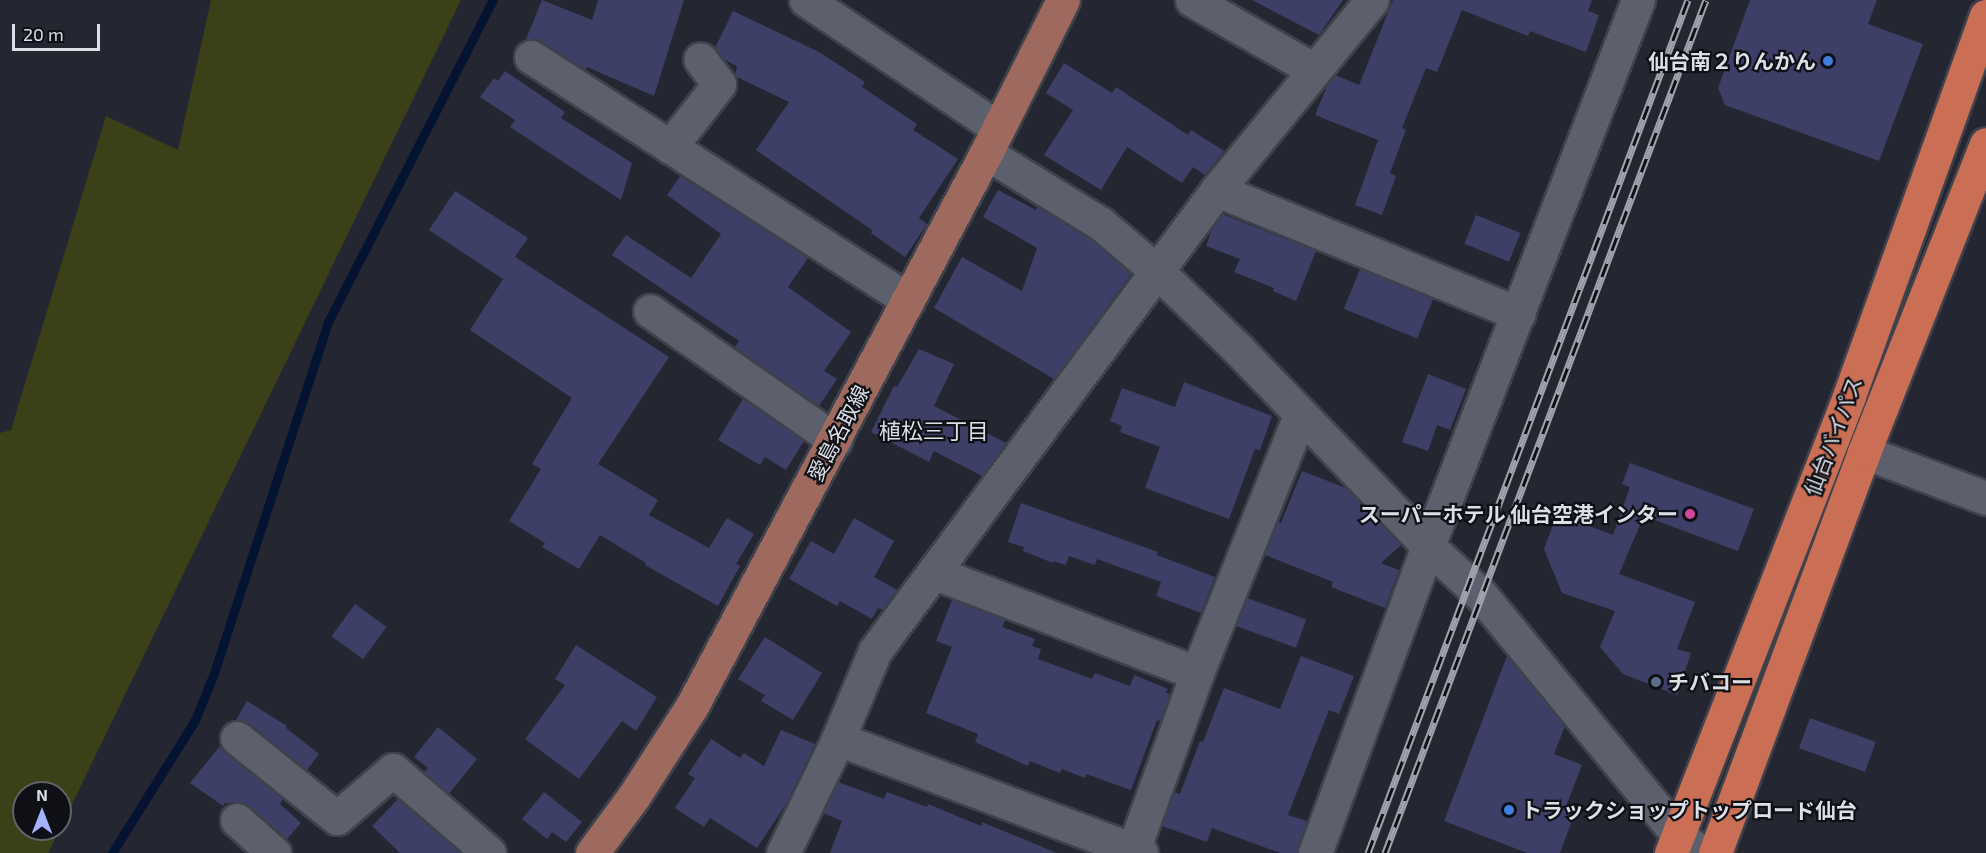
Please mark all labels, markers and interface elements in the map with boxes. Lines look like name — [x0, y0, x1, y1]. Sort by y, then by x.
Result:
scale bar — [15, 12, 104, 50]
text: 20 m — [23, 23, 64, 45]
place label: 仙台南２りんかん — [1648, 48, 1816, 74]
marker: 仙台南２りんかん — [1821, 54, 1835, 68]
street label: 仙台バイパス — [1799, 373, 1867, 499]
street label: 愛島名取線 — [802, 381, 874, 485]
district label: 植松三丁目 — [879, 418, 989, 444]
place label: スーパーホテル 仙台空港インター — [1358, 501, 1678, 527]
marker: スーパーホテル 仙台空港インター — [1683, 507, 1697, 521]
place label: チバコー — [1668, 669, 1752, 695]
marker: チバコー — [1649, 675, 1663, 689]
north arrow — [12, 781, 72, 841]
text: N — [36, 785, 48, 804]
place label: トラックショップトップロード仙台 — [1521, 797, 1857, 823]
marker: トラックショップトップロード仙台 — [1502, 803, 1516, 817]

